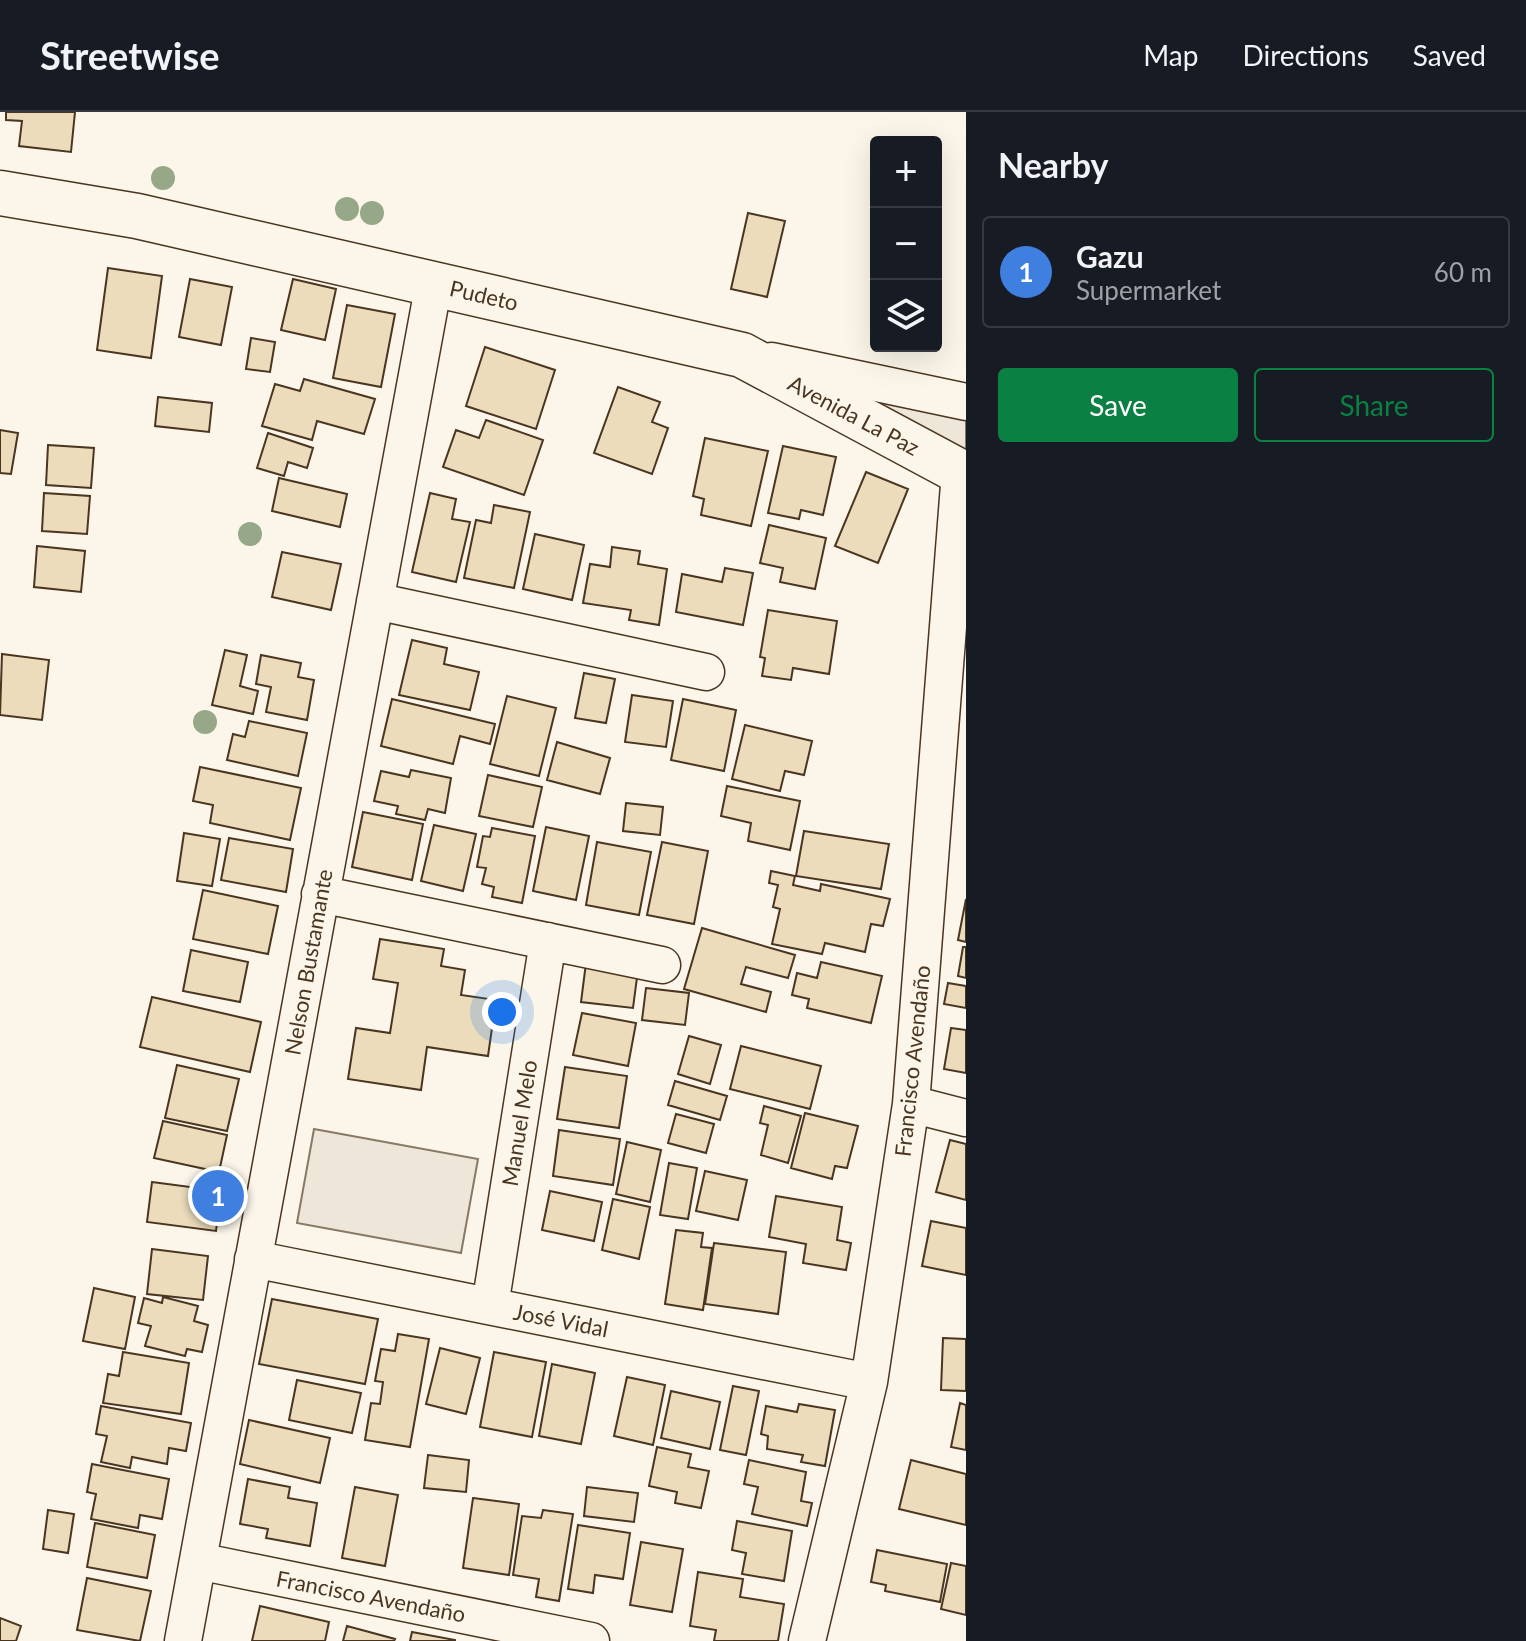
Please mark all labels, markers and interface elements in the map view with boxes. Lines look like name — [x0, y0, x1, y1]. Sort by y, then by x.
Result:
text: Streetwise — [40, 32, 219, 78]
text: Map — [1143, 38, 1198, 72]
text: Directions — [1242, 38, 1369, 72]
text: Saved — [1413, 38, 1486, 72]
map controls — [870, 136, 942, 352]
button: + — [870, 136, 942, 208]
text: Nearby — [998, 144, 1109, 185]
button: − — [870, 208, 942, 280]
text: Gazu — [1076, 238, 1144, 274]
text: 1 — [1018, 256, 1034, 288]
text: 60 m — [1434, 256, 1492, 288]
street label: Pudeto — [447, 274, 521, 316]
text: Supermarket — [1076, 274, 1221, 306]
button: layers — [870, 280, 942, 352]
button: Save — [998, 368, 1238, 442]
button: Share — [1254, 368, 1494, 442]
street label: Avenida La Paz — [784, 369, 924, 461]
street label: Nelson Bustamante — [278, 867, 338, 1057]
street label: Francisco Avendaño — [889, 964, 935, 1158]
your location — [482, 992, 522, 1032]
street label: Manuel Melo — [496, 1058, 542, 1188]
pin: 1 — [192, 1166, 244, 1226]
street label: José Vidal — [511, 1298, 611, 1342]
street label: Francisco Avendaño — [274, 1564, 468, 1628]

